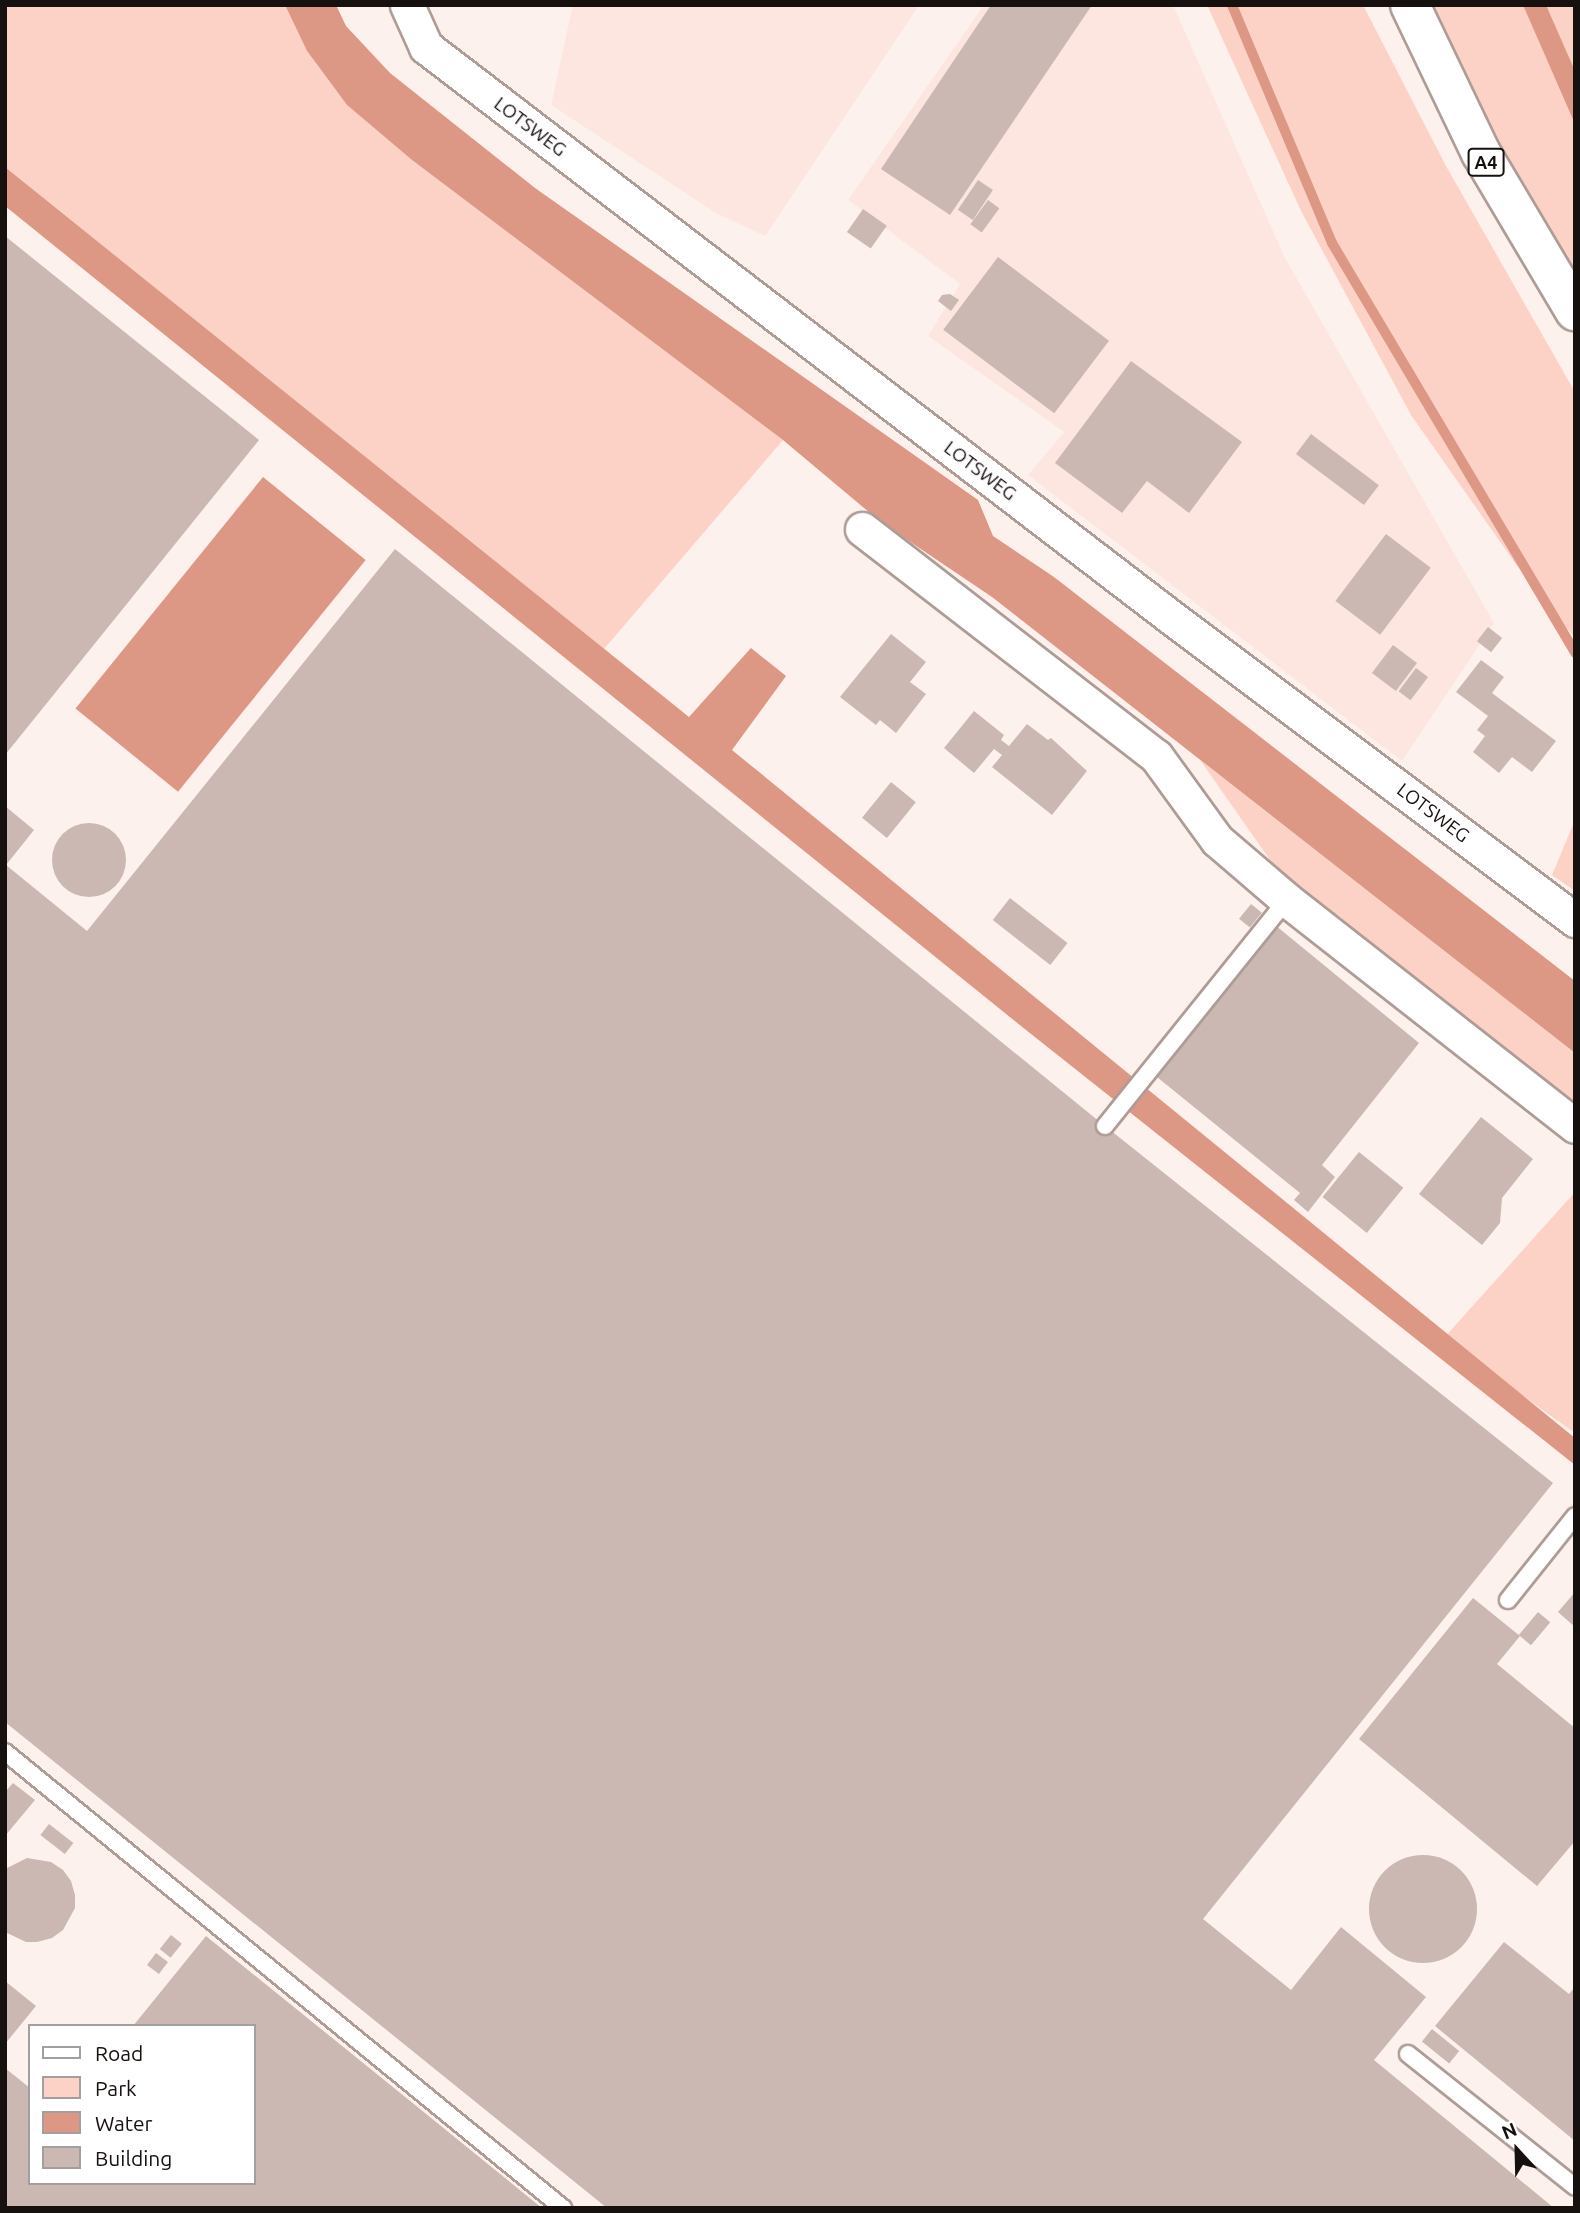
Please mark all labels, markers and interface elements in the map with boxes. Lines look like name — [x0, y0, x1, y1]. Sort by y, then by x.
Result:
street label: LOTSWEG — [489, 92, 571, 162]
road number: A4 — [1467, 148, 1505, 176]
street label: LOTSWEG — [939, 436, 1021, 506]
street label: LOTSWEG — [1392, 778, 1474, 848]
legend — [28, 2024, 256, 2185]
text: Road — [95, 2041, 143, 2065]
text: Park — [95, 2076, 137, 2100]
text: Water — [95, 2111, 153, 2135]
north arrow — [1482, 2115, 1552, 2185]
text: N — [1498, 2118, 1520, 2143]
text: Building — [95, 2146, 172, 2170]

